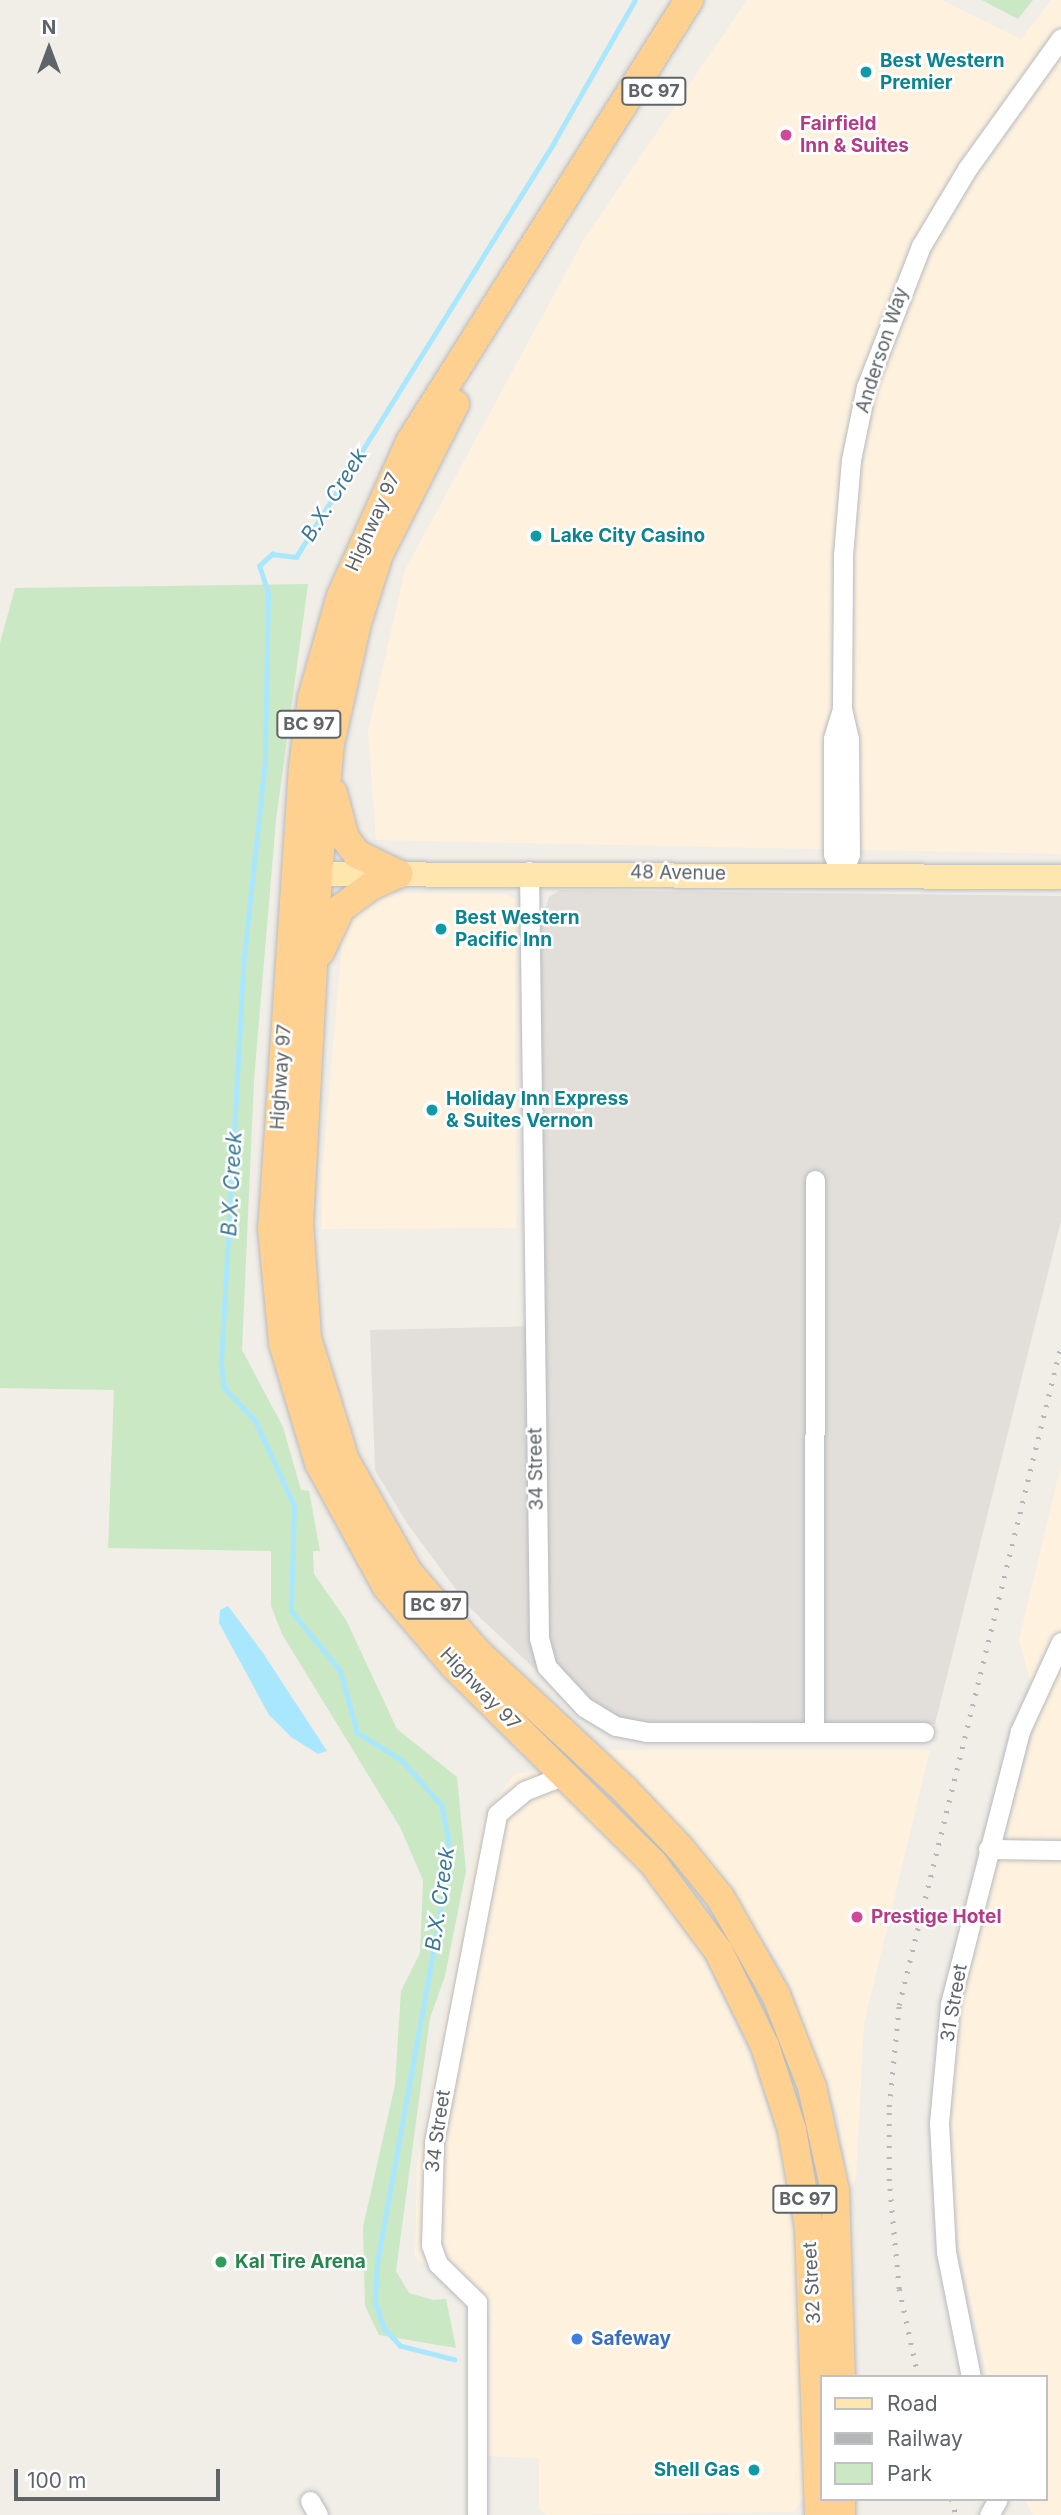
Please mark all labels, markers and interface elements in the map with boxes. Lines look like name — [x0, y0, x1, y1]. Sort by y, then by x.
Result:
north arrow — [14, 14, 84, 84]
text: N — [42, 16, 56, 39]
place label: Best Western Premier — [880, 50, 1005, 94]
marker: Best Western Premier — [858, 64, 874, 80]
road number: BC 97 — [621, 76, 687, 106]
place label: Fairfield Inn & Suites — [800, 113, 909, 157]
marker: Fairfield Inn & Suites — [778, 127, 794, 143]
street label: Anderson Way — [851, 284, 913, 416]
water label: B.X. Creek — [296, 444, 372, 546]
street label: Highway 97 — [341, 469, 405, 575]
place label: Lake City Casino — [550, 525, 705, 547]
marker: Lake City Casino — [528, 528, 544, 544]
road number: BC 97 — [276, 710, 342, 738]
street label: 48 Avenue — [630, 861, 726, 885]
place label: Best Western Pacific Inn — [455, 907, 580, 951]
marker: Best Western Pacific Inn — [433, 921, 449, 937]
street label: Highway 97 — [266, 1023, 296, 1131]
place label: Holiday Inn Express & Suites Vernon — [446, 1088, 629, 1132]
marker: Holiday Inn Express & Suites Vernon — [424, 1102, 440, 1118]
water label: B.X. Creek — [217, 1131, 247, 1237]
street label: 34 Street — [524, 1427, 548, 1511]
road number: BC 97 — [403, 1590, 469, 1620]
street label: Highway 97 — [435, 1643, 525, 1735]
water label: B.X. Creek — [420, 1845, 460, 1953]
place label: Prestige Hotel — [871, 1906, 1002, 1928]
marker: Prestige Hotel — [849, 1909, 865, 1925]
street label: 31 Street — [936, 1962, 972, 2044]
street label: 34 Street — [421, 2088, 455, 2174]
road number: BC 97 — [772, 2185, 838, 2214]
street label: 32 Street — [798, 2241, 826, 2325]
place label: Kal Tire Arena — [235, 2251, 366, 2273]
marker: Kal Tire Arena — [213, 2254, 229, 2270]
place label: Safeway — [591, 2328, 671, 2350]
marker: Safeway — [569, 2331, 585, 2347]
legend — [820, 2375, 1047, 2501]
text: Road — [887, 2391, 938, 2416]
text: Railway — [887, 2426, 963, 2451]
scale bar — [18, 2456, 224, 2500]
place label: Shell Gas — [654, 2459, 740, 2481]
text: Park — [887, 2461, 932, 2486]
marker: Shell Gas — [746, 2462, 762, 2478]
text: 100 m — [27, 2468, 86, 2493]

